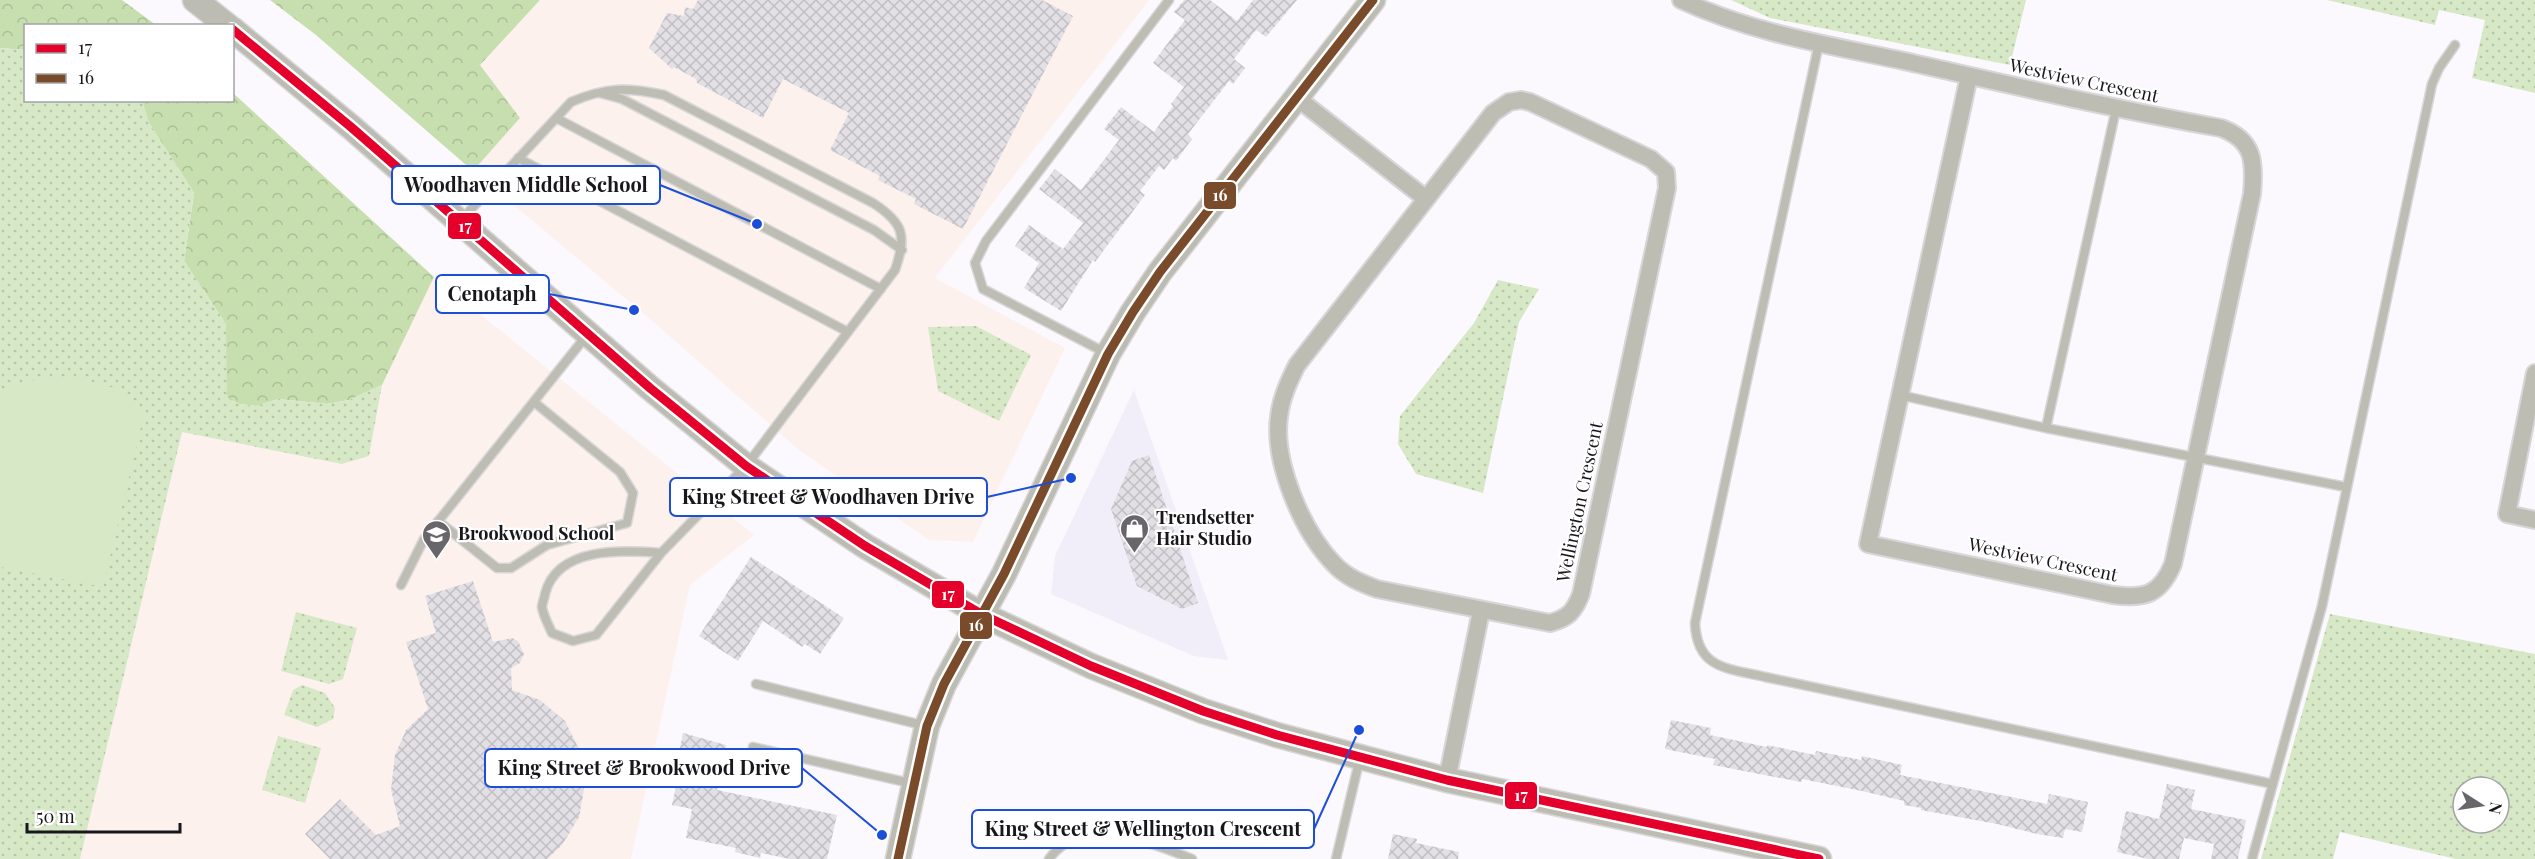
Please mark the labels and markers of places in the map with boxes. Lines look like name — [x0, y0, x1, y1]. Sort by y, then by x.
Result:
callout: Woodhaven Middle School — [392, 166, 660, 204]
callout: Cenotaph — [436, 275, 549, 313]
callout: King Street & Woodhaven Drive — [670, 478, 987, 516]
place label: Trendsetter Hair Studio — [1156, 505, 1254, 550]
shop icon: Trendsetter Hair Studio — [1119, 512, 1151, 554]
school or university icon: Brookwood School — [421, 518, 453, 560]
place label: Brookwood School — [458, 521, 615, 545]
callout: King Street & Brookwood Drive — [485, 749, 802, 787]
callout: King Street & Wellington Crescent — [972, 810, 1314, 848]

